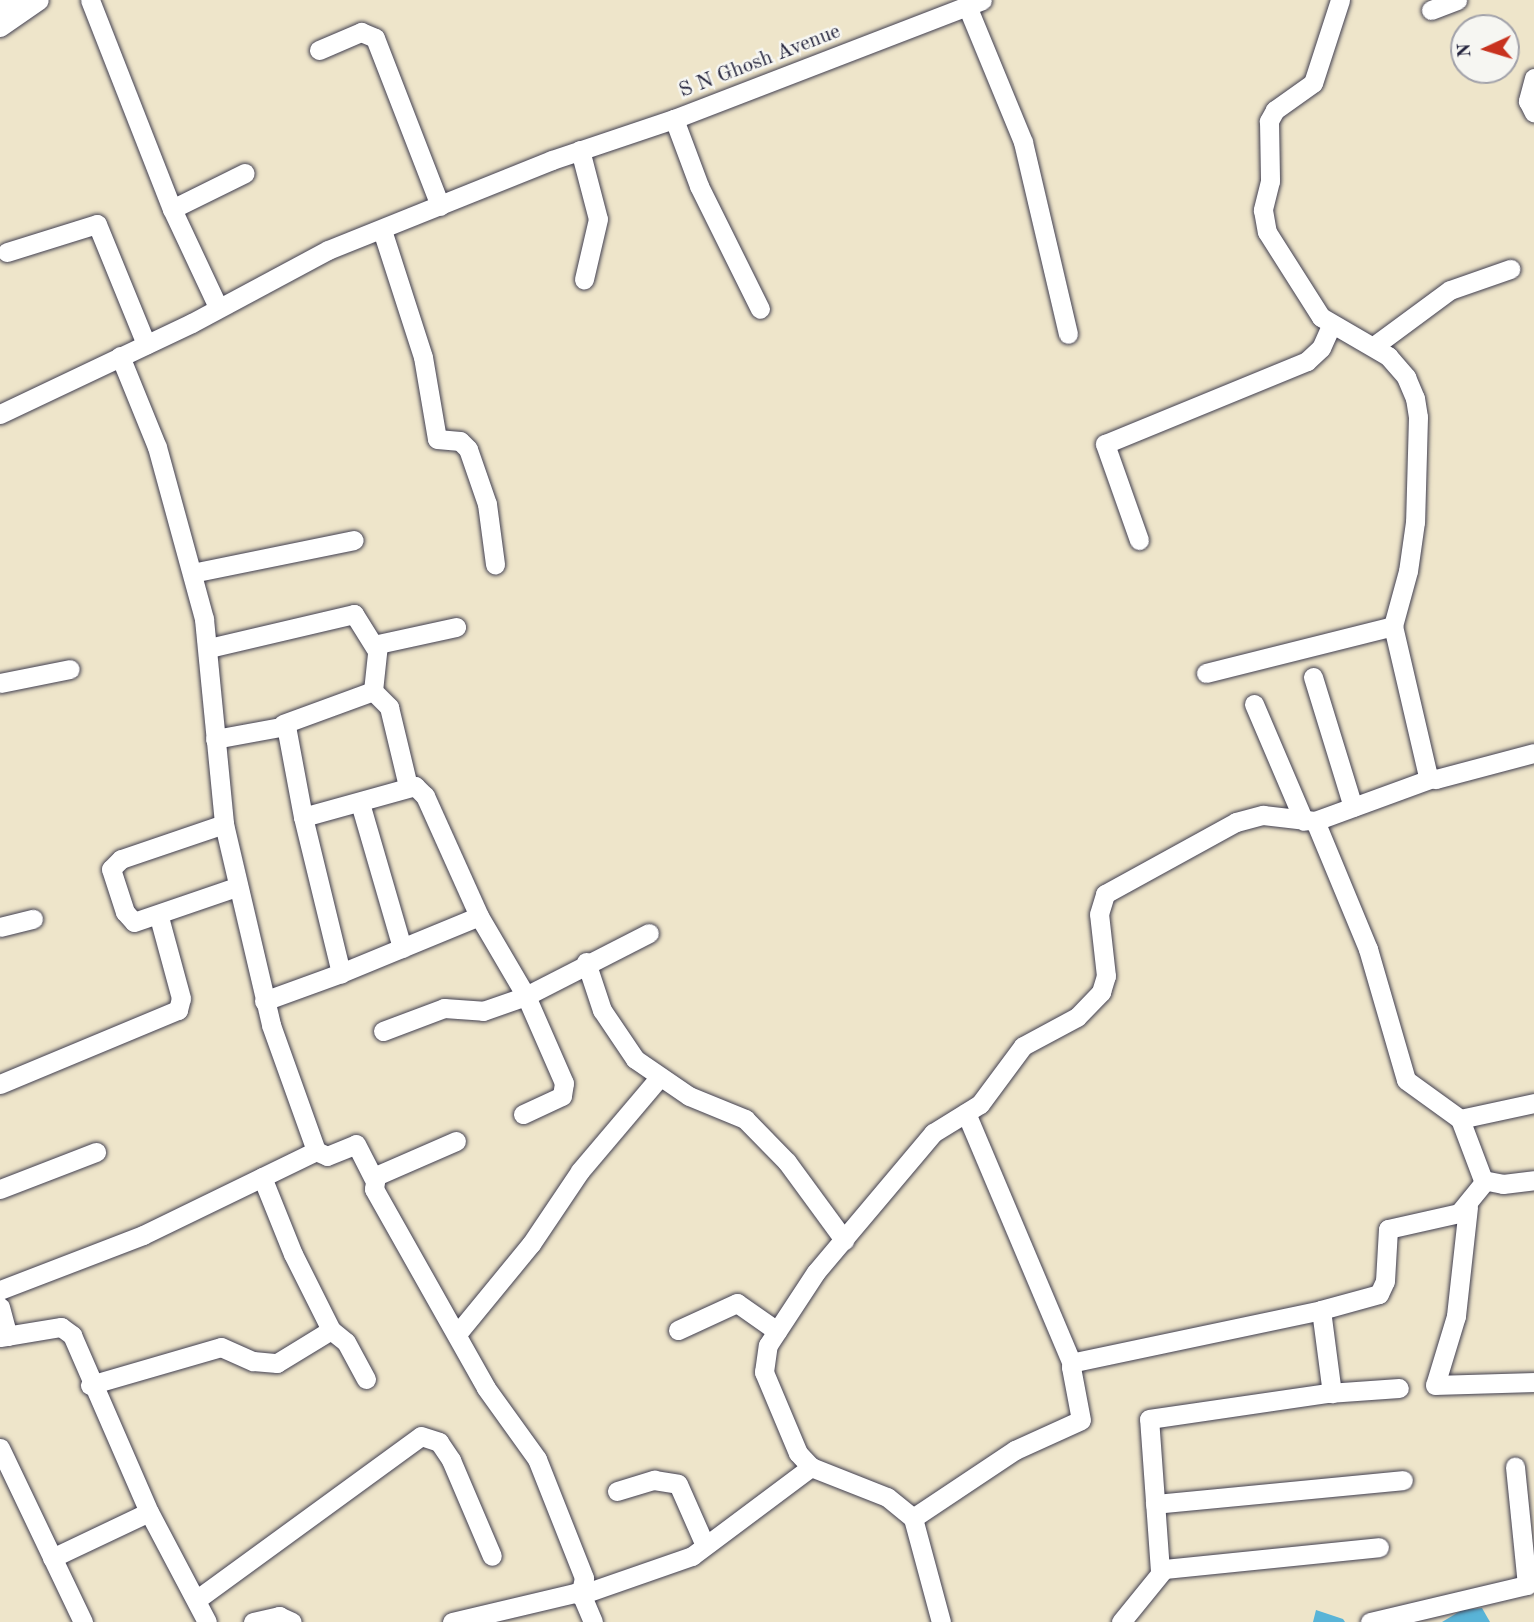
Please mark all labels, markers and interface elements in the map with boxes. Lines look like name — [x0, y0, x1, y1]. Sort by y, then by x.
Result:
north arrow — [1450, 14, 1520, 84]
street label: S N Ghosh Avenue — [676, 20, 844, 104]
text: N — [1456, 42, 1476, 58]

